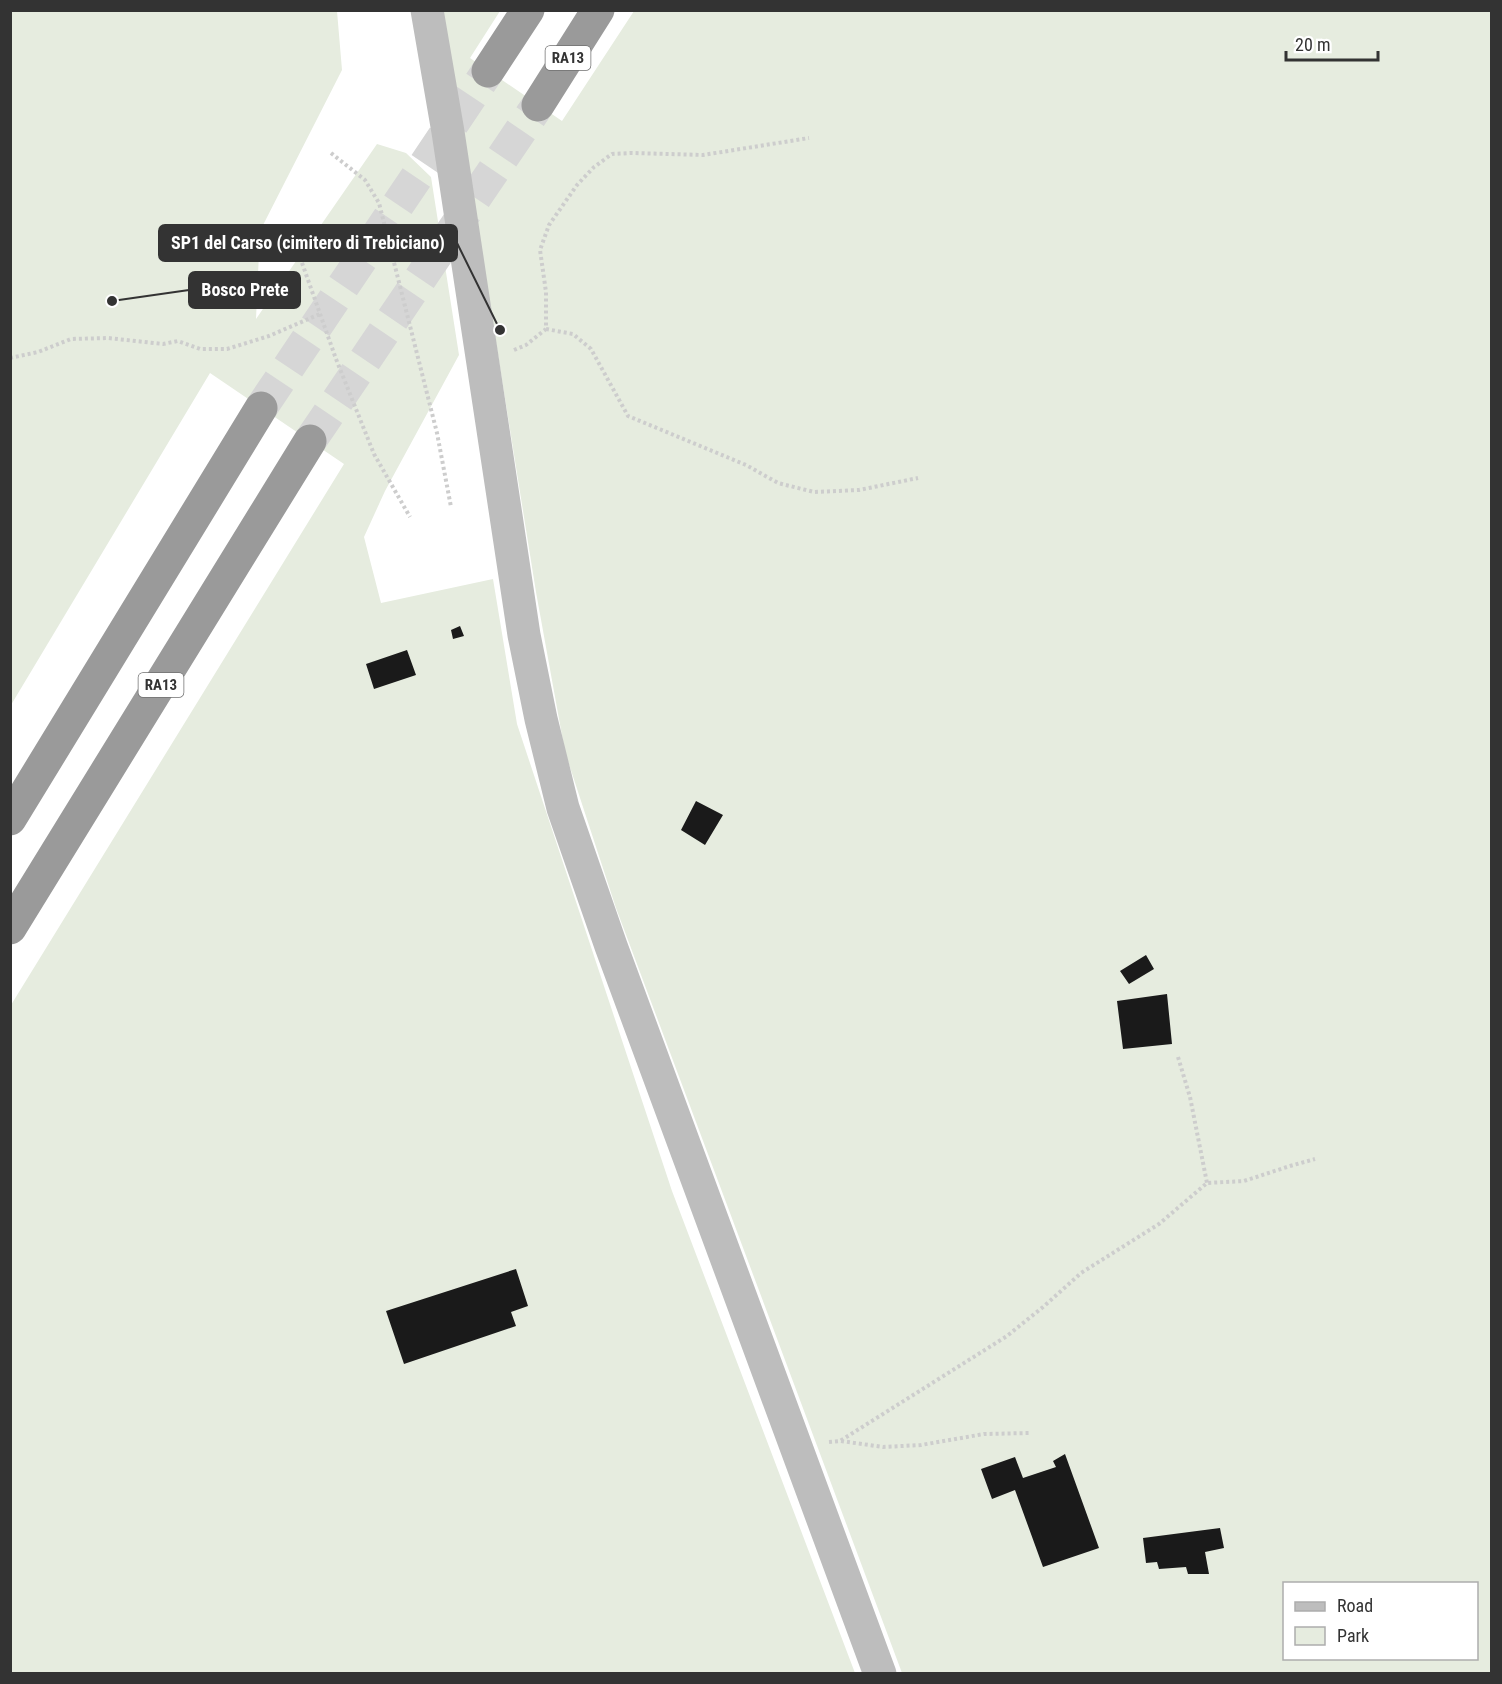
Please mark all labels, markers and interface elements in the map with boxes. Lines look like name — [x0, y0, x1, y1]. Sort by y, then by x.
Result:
scale bar — [1286, 24, 1378, 62]
text: 20 m — [1295, 34, 1330, 55]
road number: RA13 — [546, 46, 590, 70]
callout: SP1 del Carso (cimitero di Trebiciano) — [159, 225, 457, 261]
text: SP1 del Carso (cimitero di Trebiciano) — [171, 232, 445, 254]
callout: Bosco Prete — [189, 272, 300, 308]
text: Bosco Prete — [201, 279, 289, 300]
road number: RA13 — [138, 673, 184, 697]
legend — [1283, 1582, 1478, 1660]
text: Road — [1337, 1595, 1373, 1616]
text: Park — [1337, 1625, 1369, 1646]

